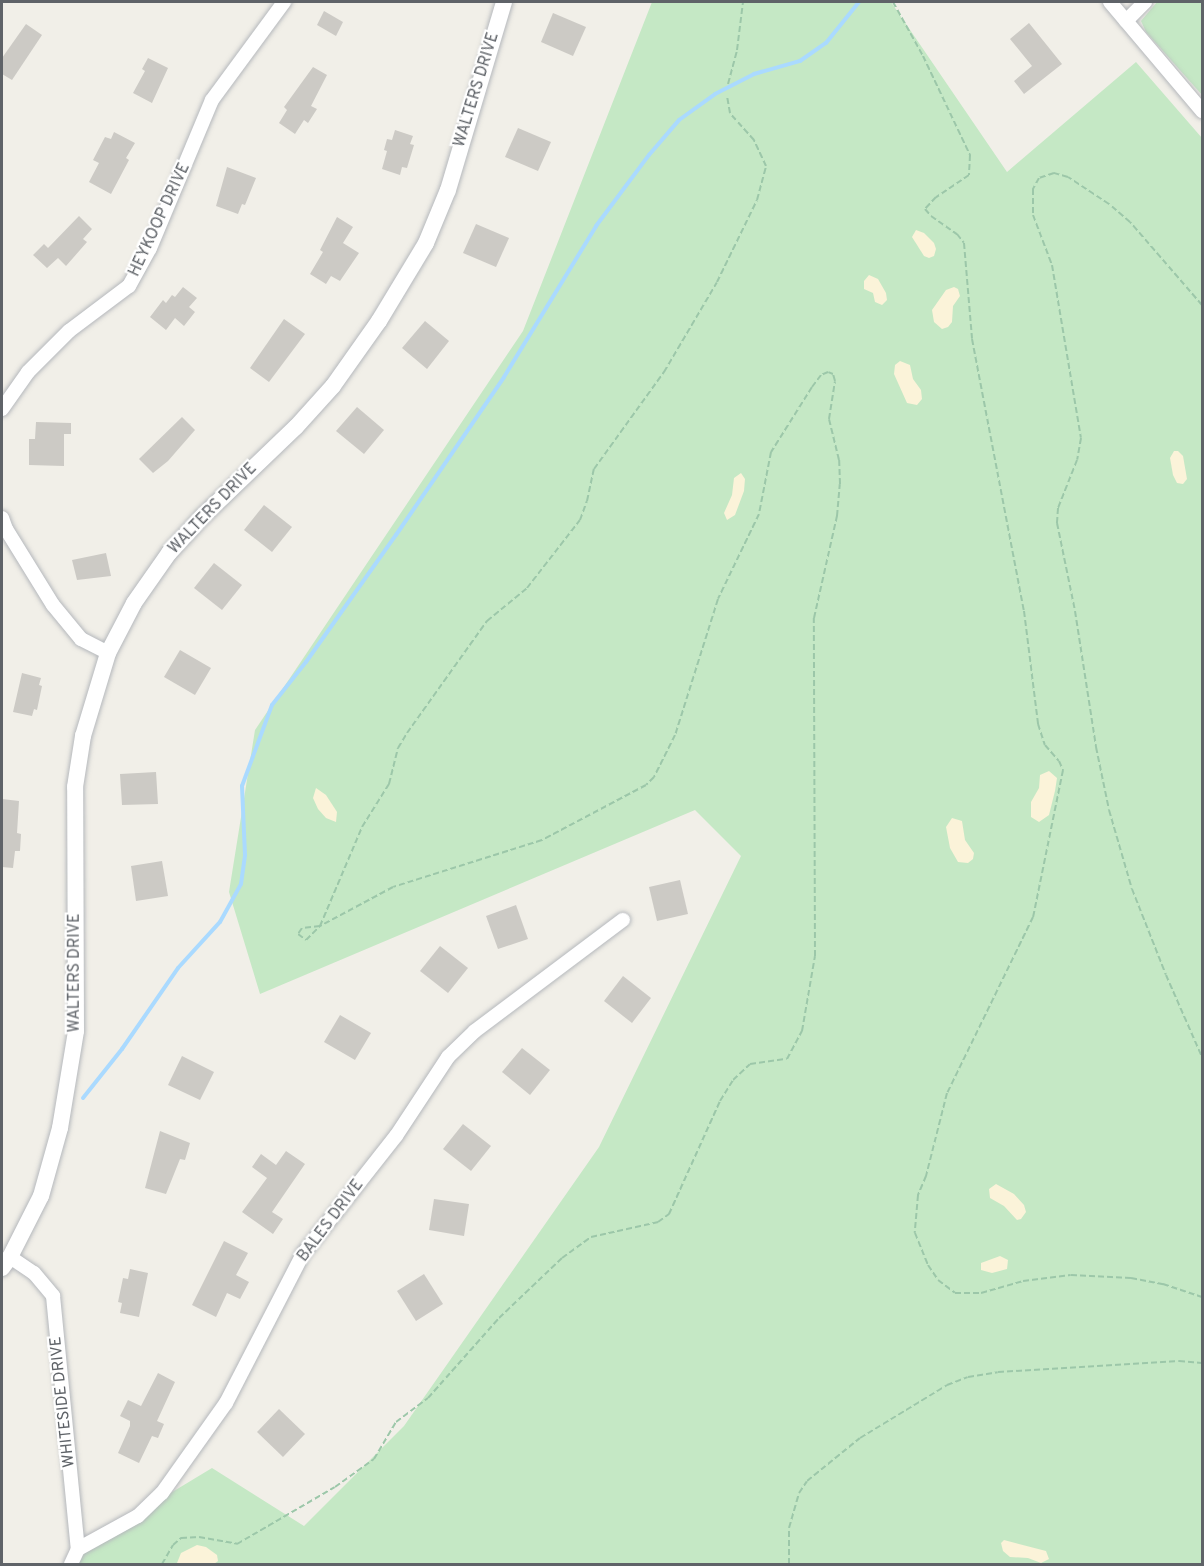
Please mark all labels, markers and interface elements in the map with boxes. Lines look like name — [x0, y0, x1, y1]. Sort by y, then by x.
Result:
street label: WALTERS DRIVE — [450, 30, 504, 150]
street label: HEYKOOP DRIVE — [125, 160, 195, 280]
street label: WALTERS DRIVE — [165, 460, 261, 558]
street label: WALTERS DRIVE — [65, 913, 85, 1033]
street label: BALES DRIVE — [294, 1176, 368, 1266]
street label: WHITESIDE DRIVE — [47, 1336, 79, 1468]

